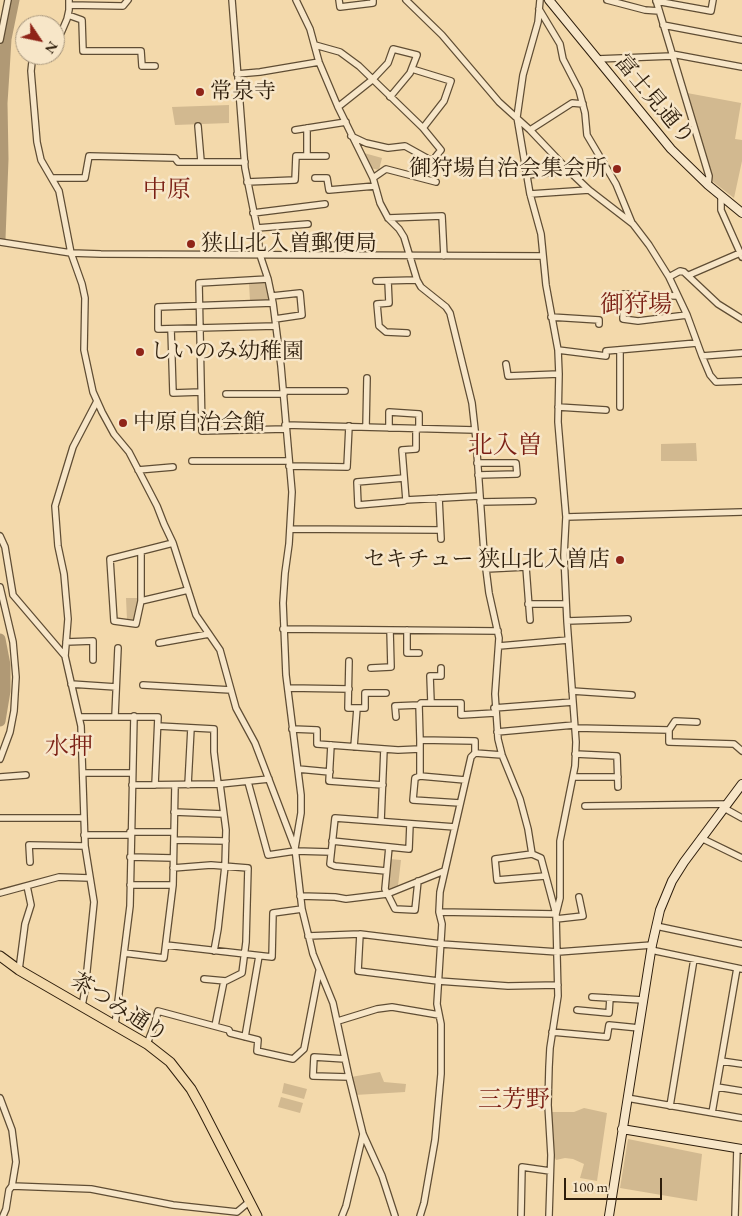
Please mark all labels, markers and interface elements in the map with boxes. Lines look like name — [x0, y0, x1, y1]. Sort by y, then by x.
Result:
north arrow — [15, 15, 65, 65]
text: N — [41, 38, 62, 58]
street label: 富士見通り — [609, 49, 699, 151]
place label: 常泉寺 — [210, 79, 276, 105]
marker: 常泉寺 — [194, 86, 206, 98]
place label: 御狩場自治会集会所 — [409, 156, 607, 182]
marker: 御狩場自治会集会所 — [611, 163, 623, 175]
district label: 中原 — [143, 176, 191, 204]
place label: 狭山北入曽郵便局 — [201, 231, 377, 257]
marker: 狭山北入曽郵便局 — [185, 238, 197, 250]
district label: 御狩場 — [600, 291, 672, 319]
place label: しいのみ幼稚園 — [150, 339, 304, 365]
marker: しいのみ幼稚園 — [134, 346, 146, 358]
place label: 中原自治会館 — [133, 410, 265, 436]
marker: 中原自治会館 — [117, 417, 129, 429]
district label: 北入曽 — [468, 431, 542, 461]
place label: セキチュー 狭山北入曽店 — [364, 547, 610, 573]
marker: セキチュー 狭山北入曽店 — [614, 554, 626, 566]
district label: 水押 — [45, 733, 93, 761]
street label: 茶つみ通り — [65, 968, 173, 1048]
district label: 三芳野 — [478, 1086, 550, 1114]
scale bar — [567, 1168, 664, 1200]
text: 100 m — [572, 1177, 608, 1196]

